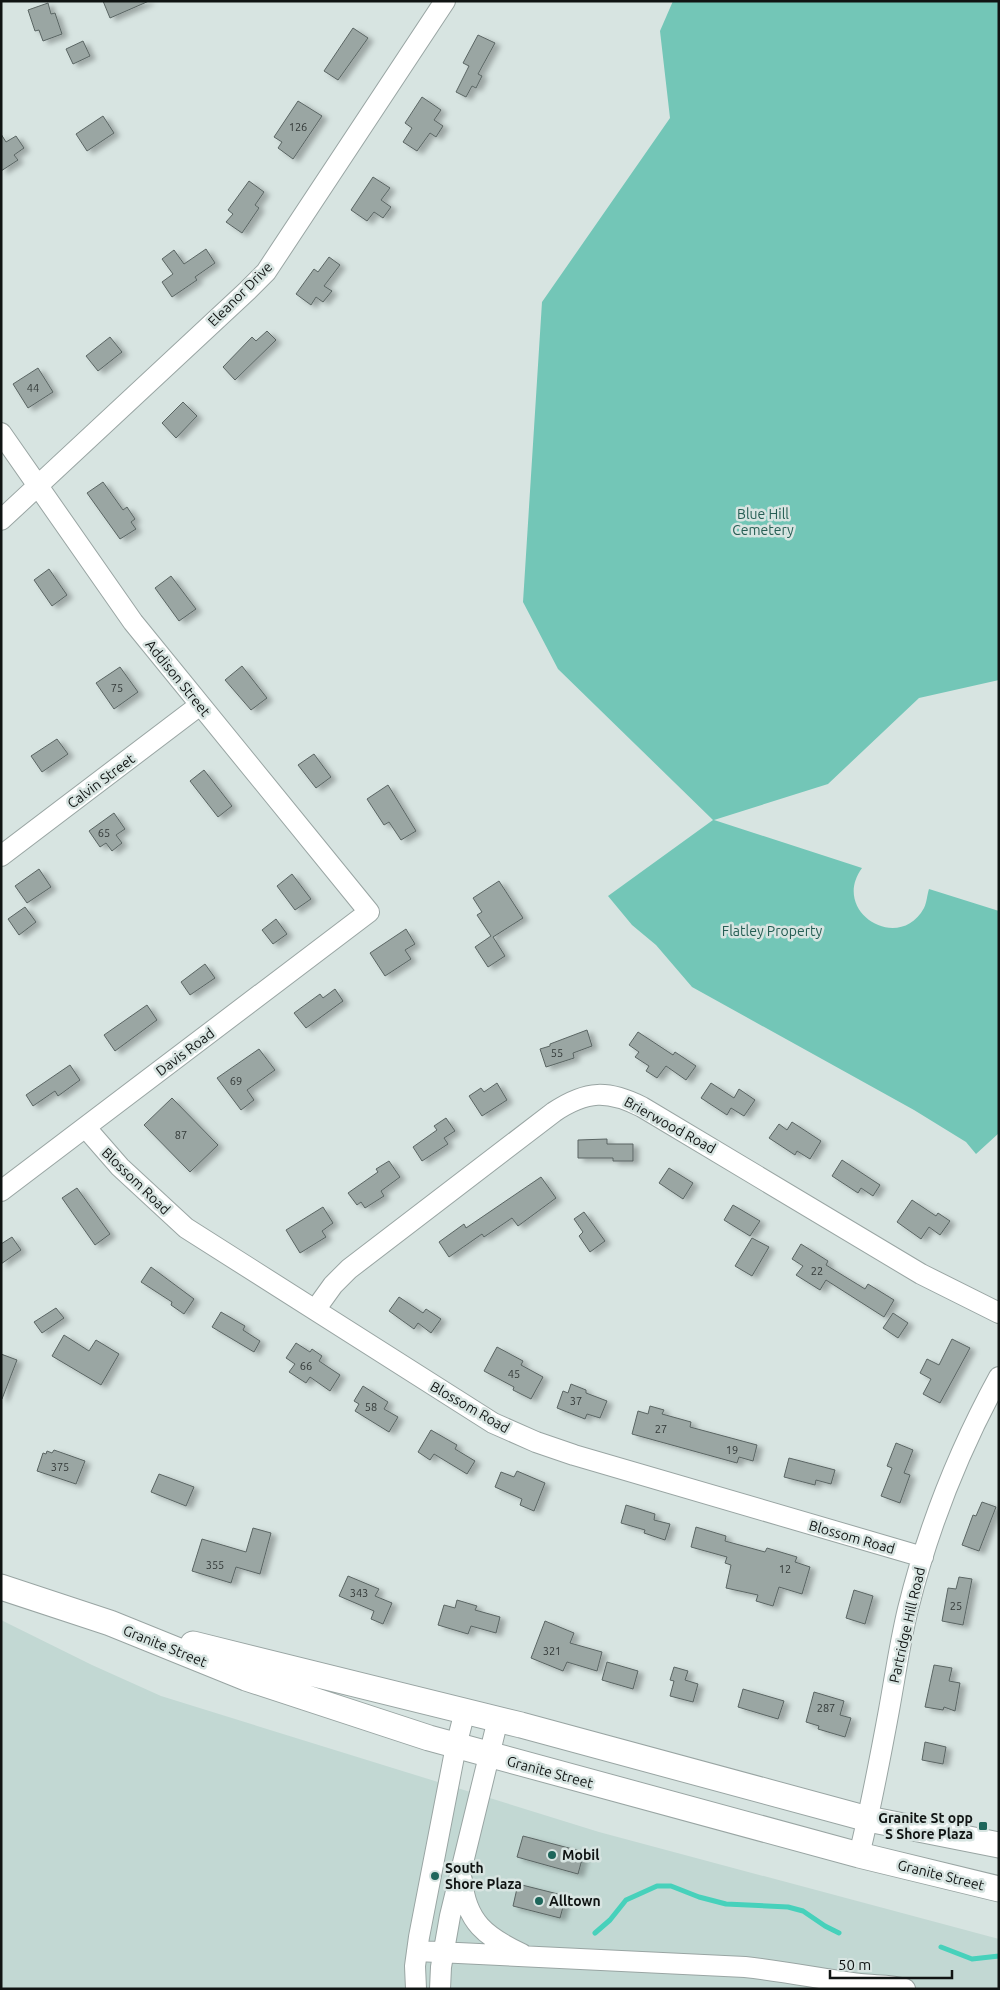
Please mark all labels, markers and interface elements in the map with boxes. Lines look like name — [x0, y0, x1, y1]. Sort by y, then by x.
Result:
house number: 126 — [289, 121, 307, 133]
street label: Eleanor Drive — [205, 259, 275, 329]
house number: 44 — [27, 382, 39, 394]
park label: Blue Hill Cemetery — [732, 506, 794, 538]
street label: Addison Street — [142, 637, 214, 720]
house number: 75 — [111, 682, 123, 694]
street label: Calvin Street — [64, 750, 138, 811]
house number: 65 — [98, 827, 110, 839]
park label: Flatley Property — [722, 923, 822, 939]
street label: Davis Road — [153, 1025, 217, 1079]
house number: 55 — [551, 1047, 563, 1059]
house number: 69 — [230, 1075, 242, 1087]
street label: Brierwood Road — [622, 1093, 718, 1157]
house number: 87 — [175, 1129, 187, 1141]
street label: Blossom Road — [99, 1144, 173, 1218]
house number: 22 — [811, 1265, 823, 1277]
house number: 66 — [300, 1360, 312, 1372]
house number: 45 — [508, 1368, 520, 1380]
street label: Blossom Road — [428, 1378, 512, 1436]
house number: 37 — [570, 1395, 582, 1407]
house number: 58 — [365, 1401, 377, 1413]
house number: 27 — [655, 1423, 667, 1435]
house number: 19 — [726, 1444, 738, 1456]
house number: 375 — [51, 1461, 69, 1473]
street label: Blossom Road — [807, 1517, 897, 1557]
house number: 355 — [206, 1559, 224, 1571]
house number: 12 — [779, 1563, 791, 1575]
street label: Partridge Hill Road — [886, 1566, 928, 1684]
house number: 343 — [350, 1587, 368, 1599]
house number: 25 — [950, 1600, 962, 1612]
street label: Granite Street — [121, 1622, 210, 1670]
house number: 321 — [543, 1645, 561, 1657]
house number: 287 — [817, 1702, 835, 1714]
street label: Granite Street — [505, 1753, 595, 1791]
place label: Granite St opp S Shore Plaza — [878, 1810, 973, 1842]
marker: Granite St opp S Shore Plaza — [977, 1820, 989, 1832]
place label: Mobil — [562, 1847, 599, 1863]
marker: Mobil — [546, 1849, 558, 1861]
street label: Granite Street — [896, 1857, 986, 1894]
place label: South Shore Plaza — [445, 1860, 522, 1892]
marker: South Shore Plaza — [429, 1870, 441, 1882]
place label: Alltown — [549, 1893, 601, 1909]
marker: Alltown — [533, 1895, 545, 1907]
scale bar — [830, 1948, 952, 1980]
text: 50 m — [838, 1956, 871, 1973]

